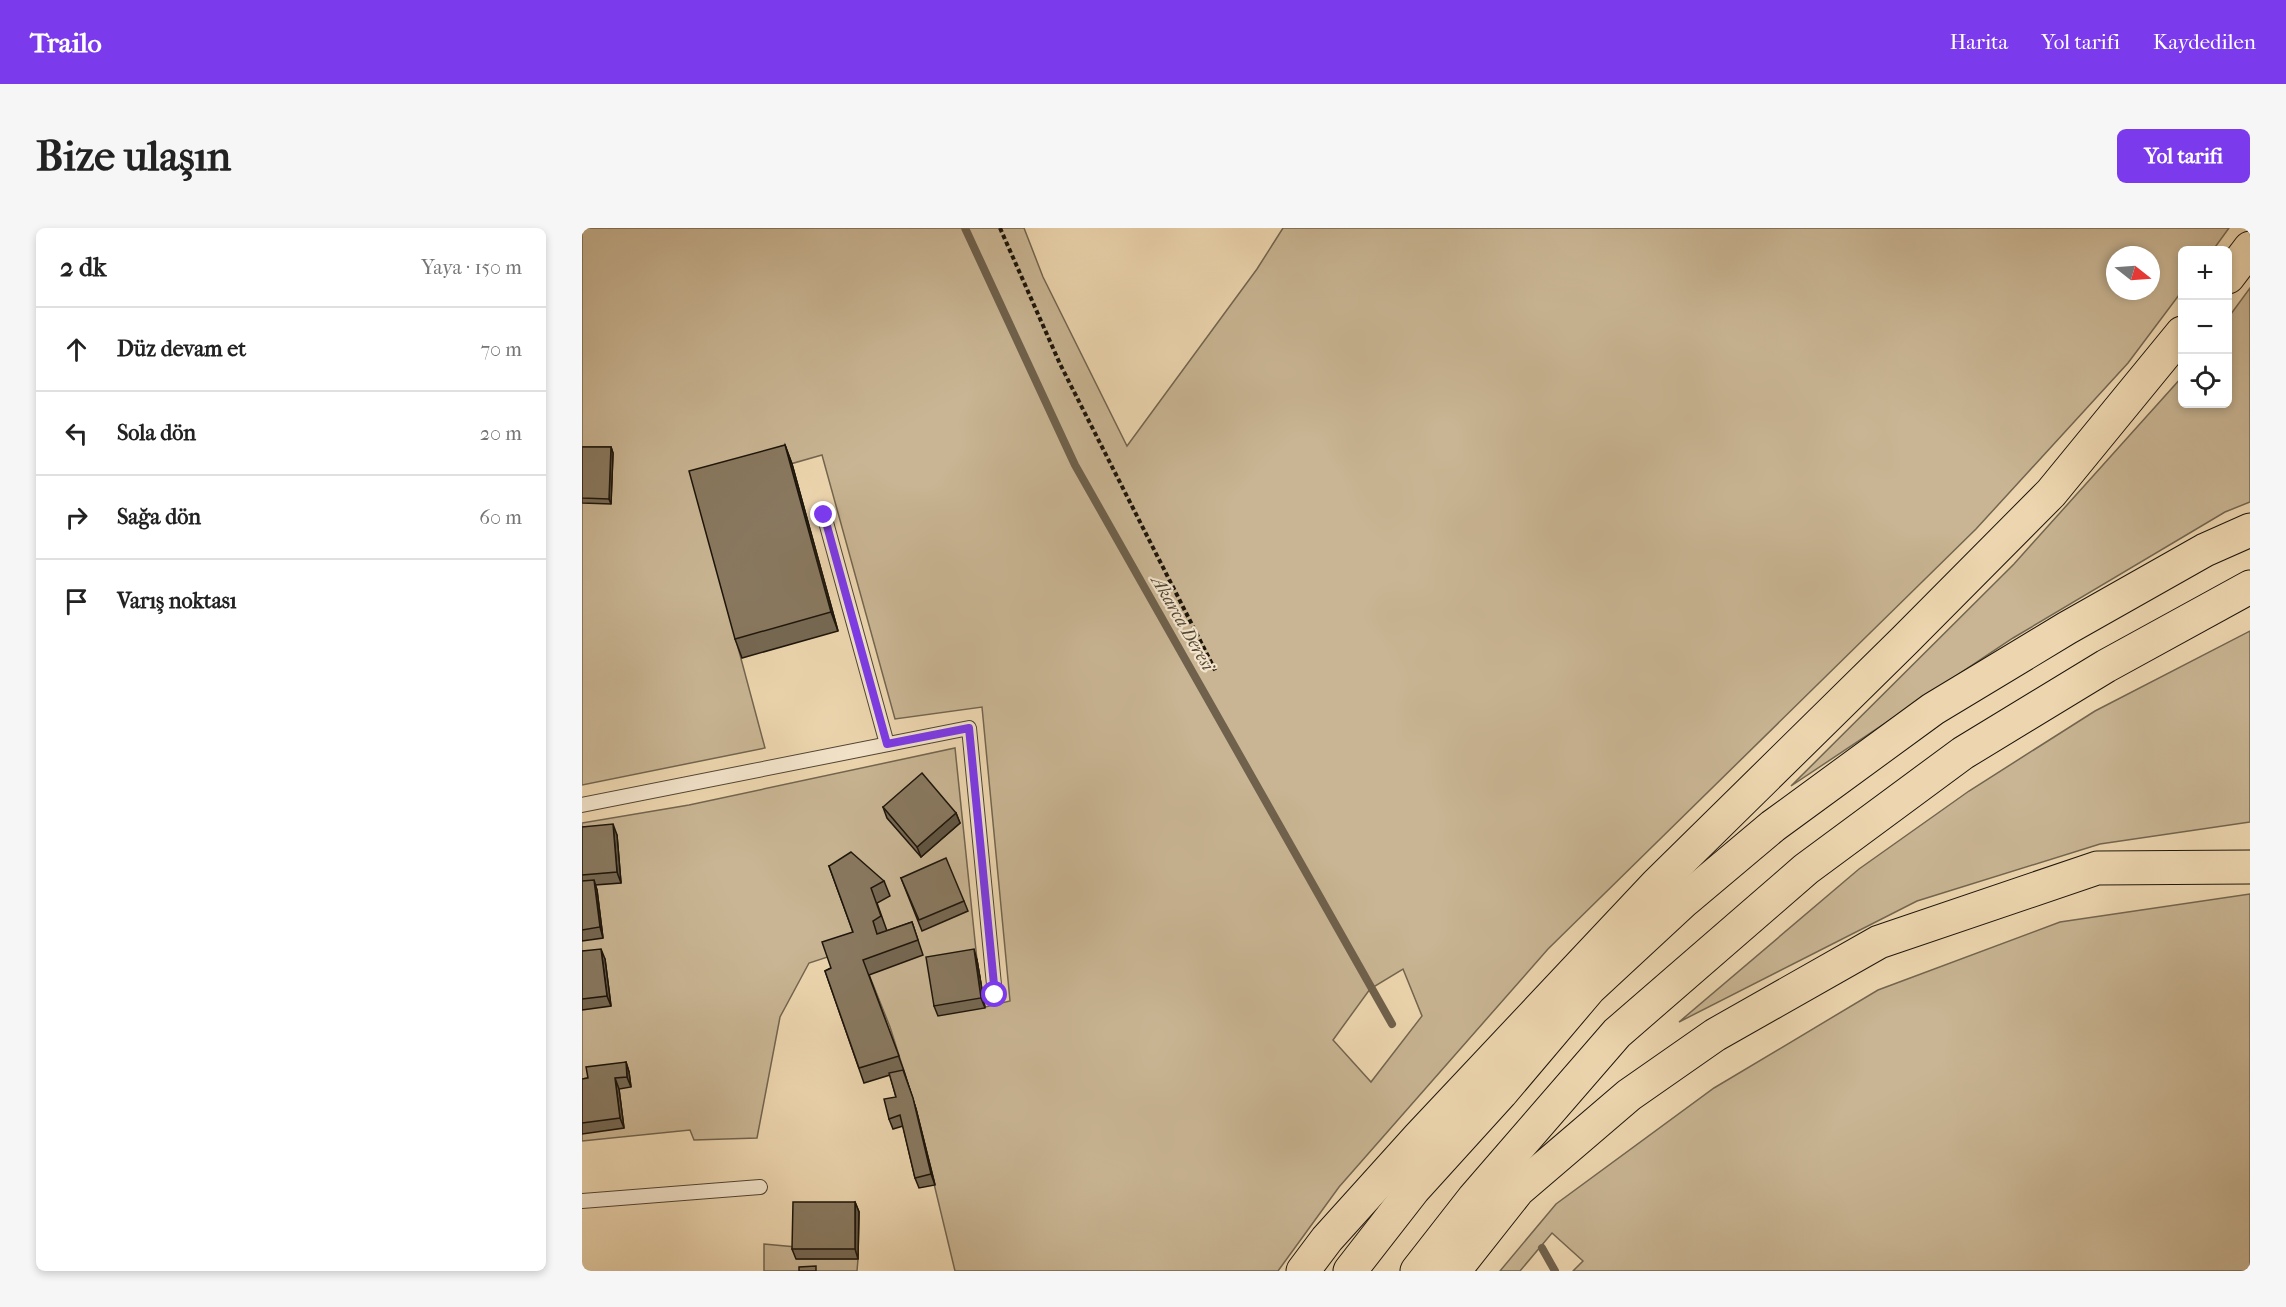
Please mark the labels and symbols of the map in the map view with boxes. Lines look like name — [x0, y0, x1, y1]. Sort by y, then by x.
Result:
north arrow — [2106, 246, 2160, 300]
route end — [810, 501, 836, 527]
water label: Akarca Deresi — [1146, 570, 1219, 676]
route start — [981, 981, 1007, 1007]

